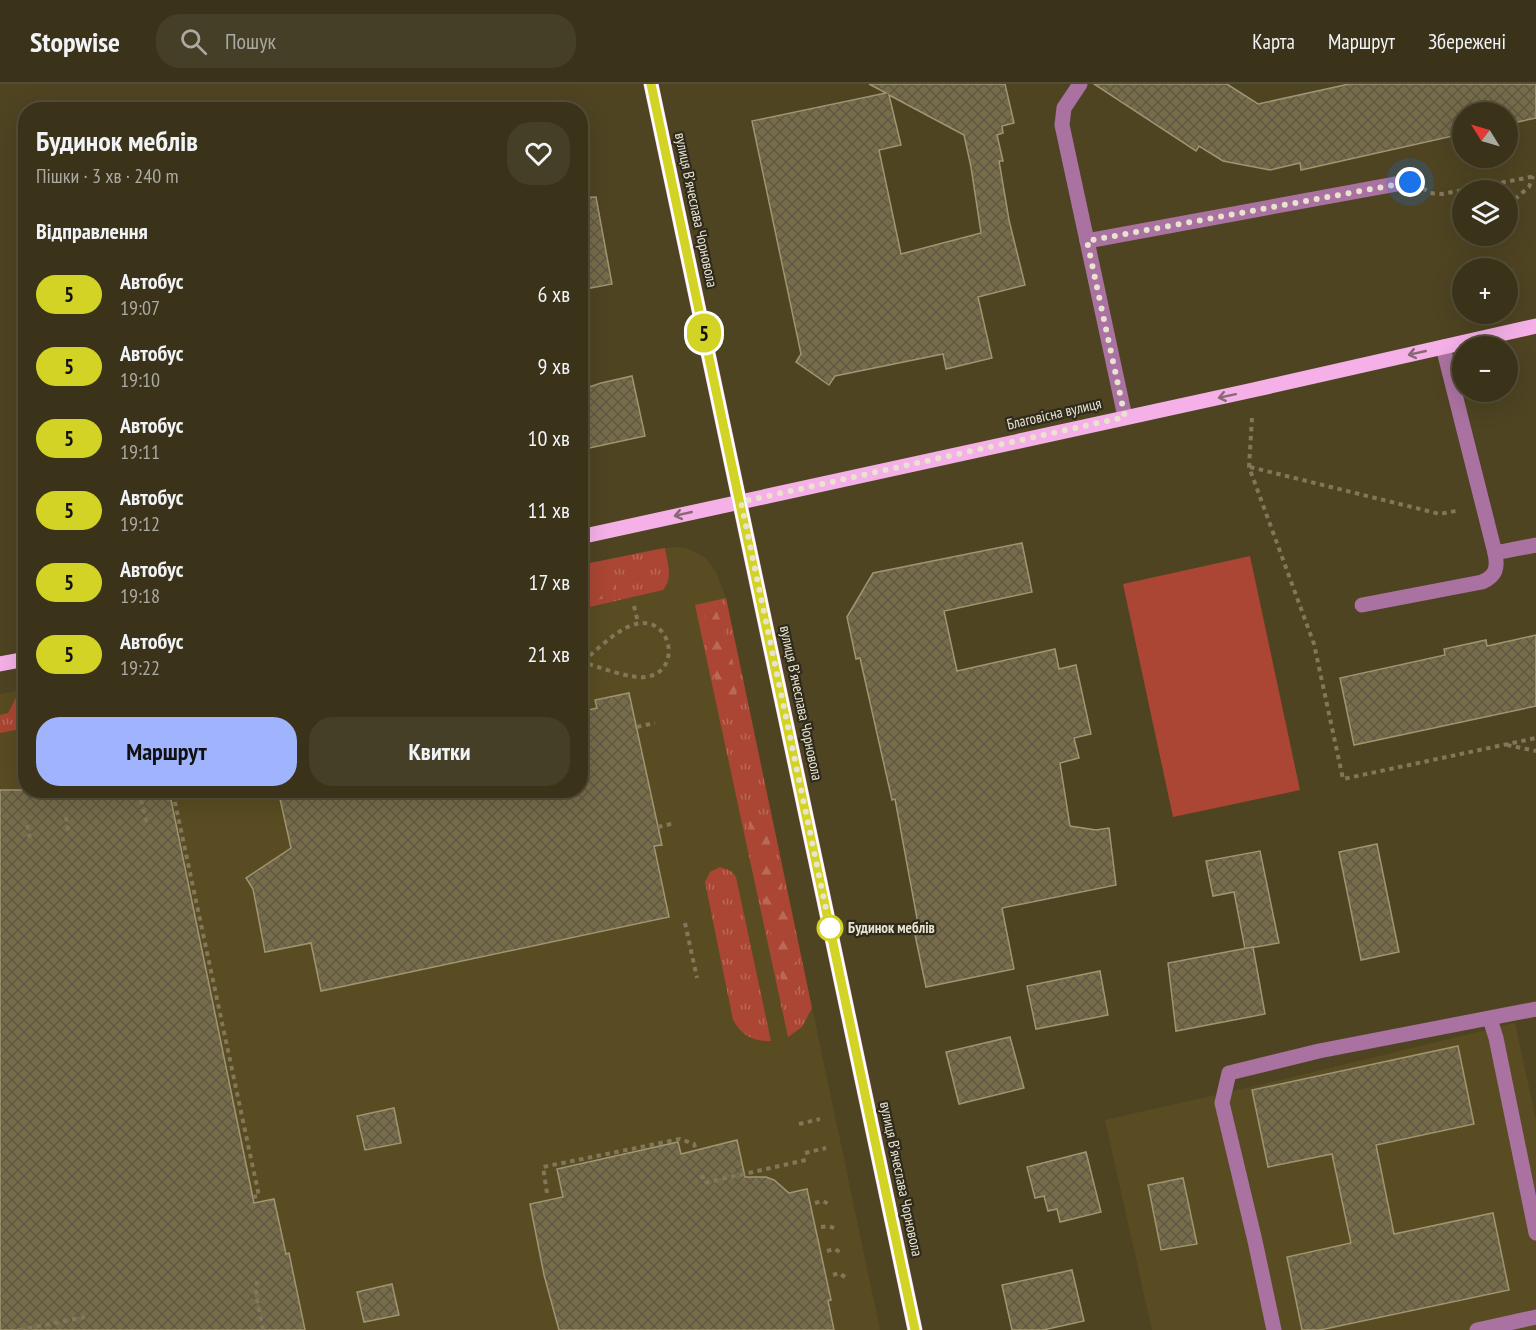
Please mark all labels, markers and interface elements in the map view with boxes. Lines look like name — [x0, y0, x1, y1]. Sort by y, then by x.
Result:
search box — [156, 14, 576, 68]
text: Stopwise — [30, 23, 120, 60]
icon: search — [177, 25, 210, 58]
text: Пошук — [225, 27, 276, 55]
text: Карта — [1252, 28, 1295, 55]
text: Маршрут — [1328, 28, 1395, 55]
text: Збережені — [1428, 28, 1506, 55]
north arrow — [1452, 102, 1518, 168]
map controls — [1452, 102, 1518, 402]
text: Будинок меблів — [36, 122, 198, 159]
button: heart — [507, 122, 570, 185]
street label: вулиця Вʼячеслава Чорновола — [671, 131, 722, 289]
text: Пішки · 3 хв · 240 m — [36, 163, 179, 189]
your location — [1395, 167, 1425, 197]
button: layers — [1452, 180, 1518, 246]
text: Відправлення — [36, 217, 148, 245]
button: + — [1452, 258, 1518, 324]
text: Автобус — [120, 267, 183, 295]
text: 6 хв — [538, 280, 570, 308]
text: 5 — [64, 281, 74, 308]
text: 19:07 — [120, 295, 160, 321]
line badge: 5 — [684, 314, 724, 352]
text: 5 — [699, 320, 709, 347]
button: − — [1452, 336, 1518, 402]
text: Автобус — [120, 339, 183, 367]
one-way arrow — [1408, 348, 1428, 359]
text: 9 хв — [538, 352, 570, 380]
text: 5 — [64, 353, 74, 380]
text: 19:10 — [120, 367, 160, 393]
one-way arrow — [1218, 391, 1237, 402]
street label: Благовісна вулиця — [1005, 393, 1103, 434]
text: Автобус — [120, 411, 183, 439]
text: 10 хв — [528, 424, 570, 452]
text: 5 — [64, 425, 74, 452]
text: 19:11 — [120, 439, 160, 465]
text: Автобус — [120, 483, 183, 511]
text: 11 хв — [528, 496, 570, 524]
text: 5 — [64, 497, 74, 524]
one-way arrow — [674, 509, 693, 521]
text: 19:12 — [120, 511, 160, 537]
text: Автобус — [120, 555, 183, 583]
text: 17 хв — [529, 568, 570, 596]
text: 5 — [64, 569, 74, 596]
text: 19:18 — [120, 583, 160, 609]
street label: вулиця Вʼячеслава Чорновола — [776, 624, 827, 782]
text: Автобус — [120, 627, 183, 655]
text: 21 хв — [528, 640, 570, 668]
text: 5 — [64, 641, 74, 668]
text: 19:22 — [120, 655, 160, 681]
button: Маршрут — [36, 717, 297, 786]
button: Квитки — [309, 717, 570, 786]
marker: Будинок меблів — [817, 915, 843, 941]
place label: Будинок меблів — [848, 918, 935, 937]
street label: вулиця Вʼячеслава Чорновола — [876, 1100, 927, 1258]

